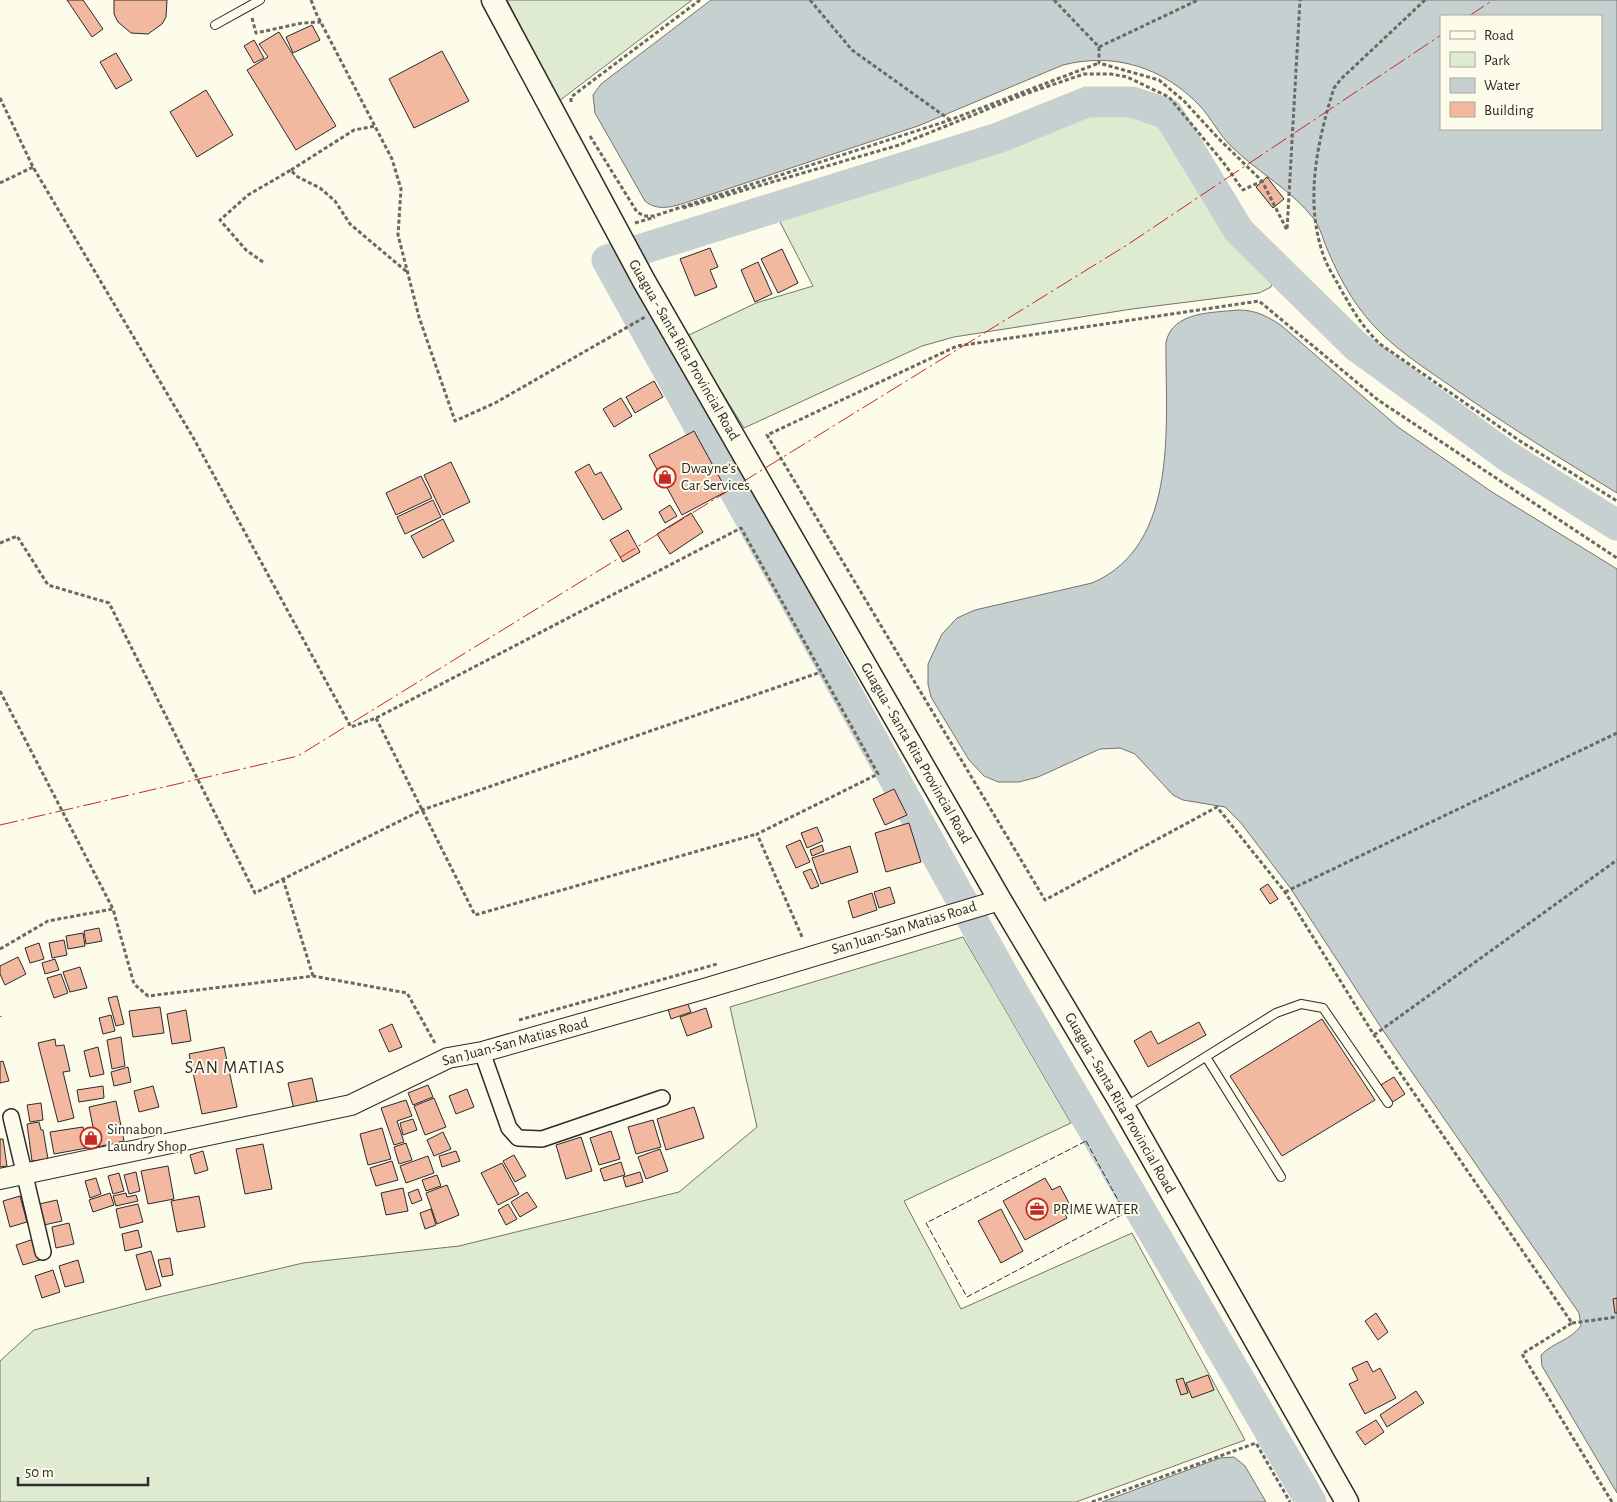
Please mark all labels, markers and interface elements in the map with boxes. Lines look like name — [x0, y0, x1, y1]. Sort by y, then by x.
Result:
legend — [1440, 15, 1602, 130]
text: Road — [1484, 28, 1514, 43]
text: Park — [1484, 53, 1510, 68]
text: Water — [1484, 78, 1520, 93]
text: Building — [1484, 103, 1534, 118]
street label: Guagua - Santa Rita Provincial Road — [626, 257, 742, 443]
place label: Dwayne's Car Services — [681, 461, 750, 493]
shop icon: Dwayne's Car Services — [653, 465, 677, 489]
street label: Guagua - Santa Rita Provincial Road — [858, 660, 974, 846]
street label: San Juan-San Matias Road — [830, 899, 978, 957]
street label: Guagua - Santa Rita Provincial Road — [1062, 1010, 1178, 1196]
street label: San Juan-San Matias Road — [440, 1015, 590, 1069]
district label: SAN MATIAS — [185, 1059, 285, 1077]
place label: Sinnabon Laundry Shop — [107, 1122, 187, 1154]
shop icon: Sinnabon Laundry Shop — [79, 1126, 103, 1150]
office icon: PRIME WATER — [1025, 1197, 1049, 1221]
place label: PRIME WATER — [1053, 1202, 1139, 1217]
scale bar — [18, 1454, 148, 1486]
text: 50 m — [25, 1465, 54, 1480]

